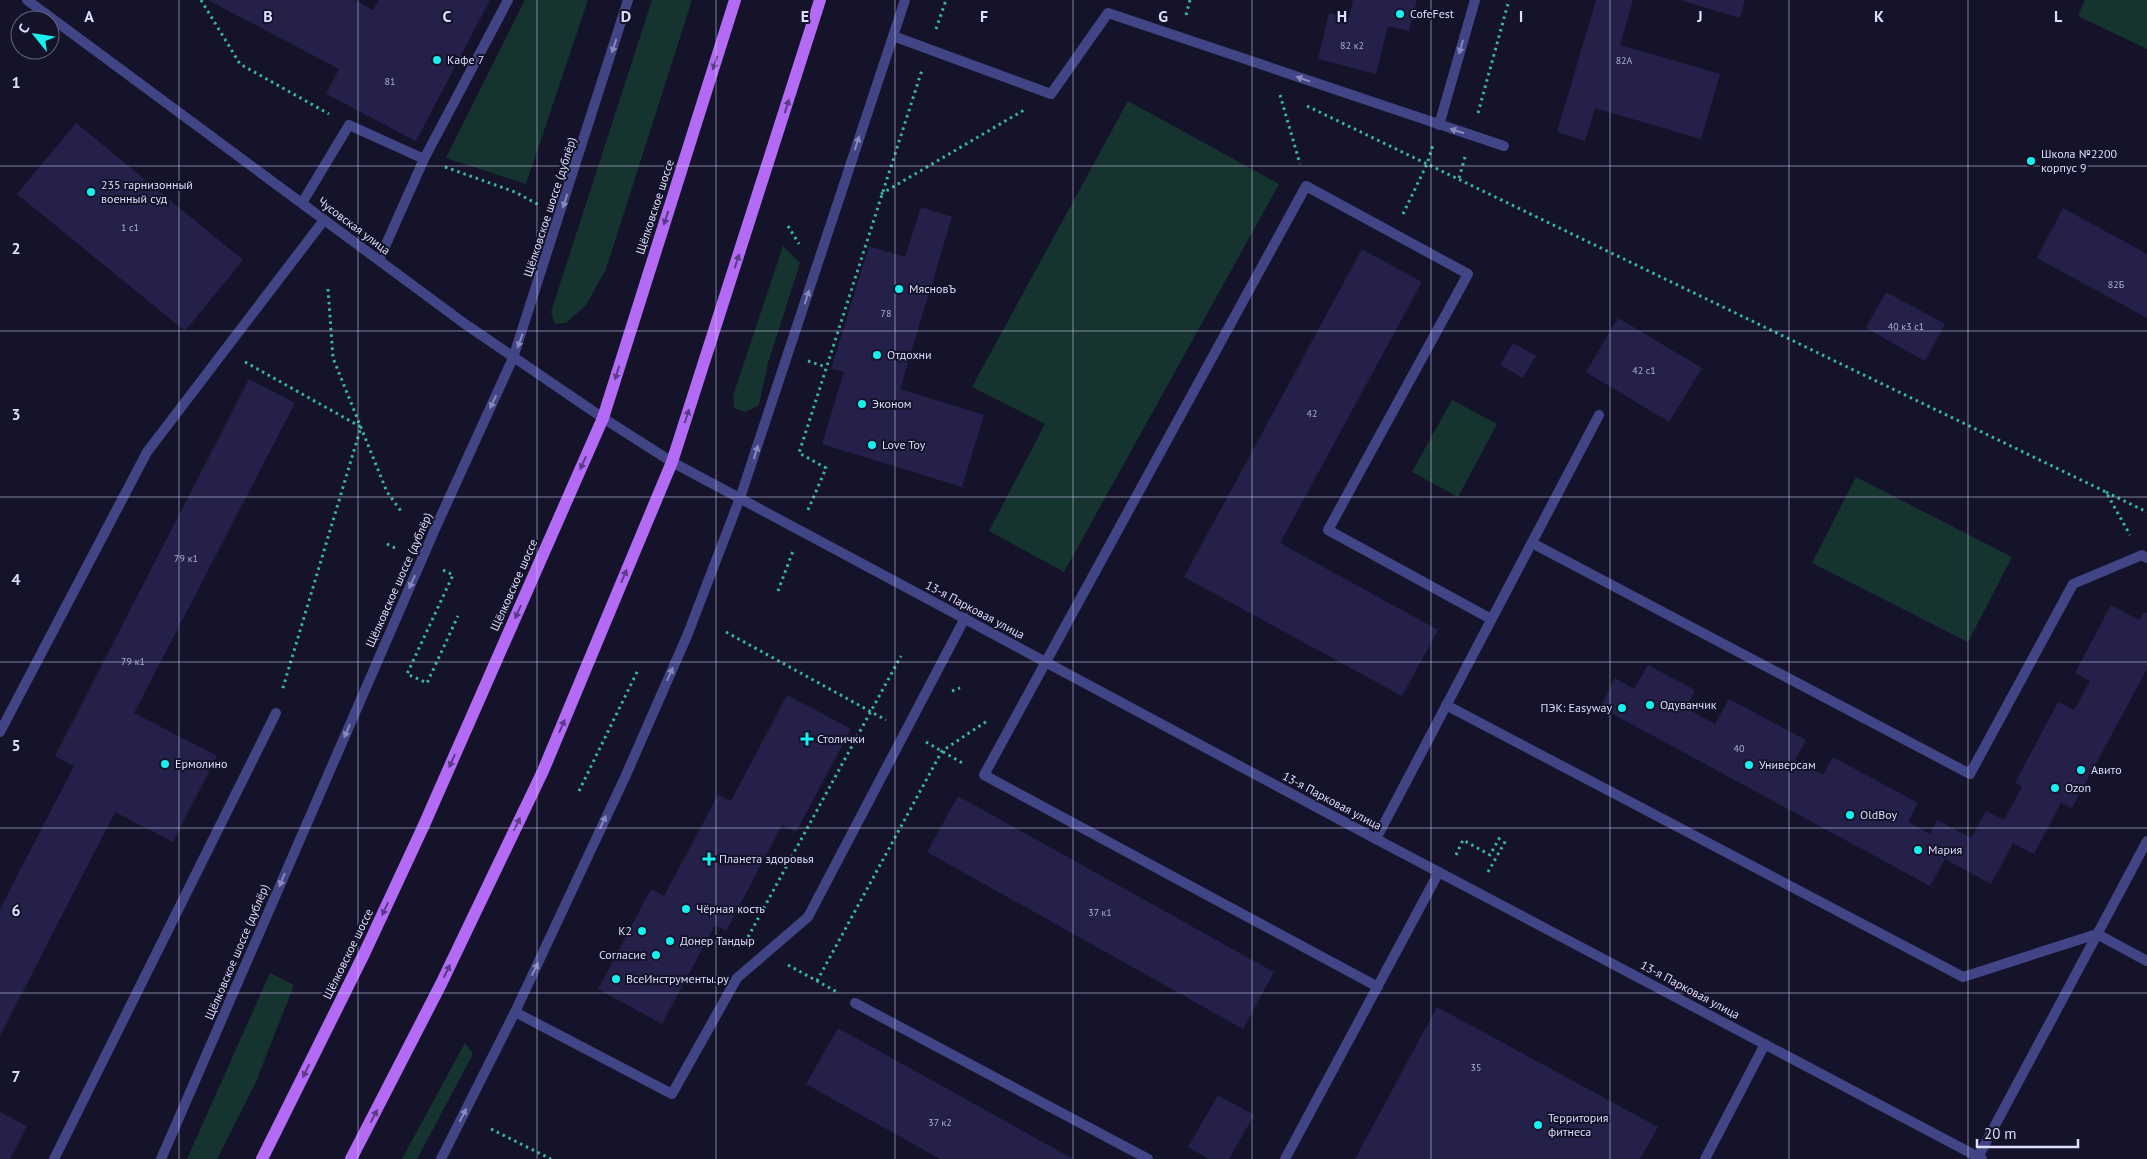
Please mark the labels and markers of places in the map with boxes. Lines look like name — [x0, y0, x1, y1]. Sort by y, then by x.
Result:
place label: CofeFest — [1410, 6, 1454, 21]
marker: CofeFest — [1394, 8, 1406, 20]
place label: Кафе 7 — [447, 52, 484, 67]
marker: Кафе 7 — [431, 54, 443, 66]
place label: Школа №2200 корпус 9 — [2041, 146, 2118, 175]
marker: Школа №2200 корпус 9 — [2025, 155, 2037, 167]
place label: 235 гарнизонный военный суд — [101, 177, 193, 206]
marker: 235 гарнизонный военный суд — [85, 186, 97, 198]
place label: МясновЪ — [909, 281, 957, 296]
marker: МясновЪ — [893, 283, 905, 295]
place label: Отдохни — [887, 347, 932, 362]
marker: Отдохни — [871, 349, 883, 361]
place label: Эконом — [872, 396, 912, 411]
marker: Эконом — [856, 398, 868, 410]
place label: Love Toy — [882, 437, 926, 452]
marker: Love Toy — [866, 439, 878, 451]
place label: Одуванчик — [1660, 697, 1717, 712]
marker: Одуванчик — [1644, 699, 1656, 711]
place label: ПЭК: Easyway — [1541, 700, 1612, 715]
marker: ПЭК: Easyway — [1616, 702, 1628, 714]
place label: Столички — [817, 731, 865, 746]
marker: Столички — [801, 733, 813, 745]
place label: Ермолино — [175, 756, 228, 771]
place label: Универсам — [1759, 757, 1816, 772]
marker: Ермолино — [159, 758, 171, 770]
marker: Универсам — [1743, 759, 1755, 771]
place label: Авито — [2091, 762, 2122, 777]
marker: Авито — [2075, 764, 2087, 776]
place label: Ozon — [2065, 780, 2091, 795]
marker: Ozon — [2049, 782, 2061, 794]
place label: OldBoy — [1860, 807, 1897, 822]
marker: OldBoy — [1844, 809, 1856, 821]
place label: Мария — [1928, 842, 1962, 857]
marker: Мария — [1912, 844, 1924, 856]
place label: Планета здоровья — [719, 851, 814, 866]
marker: Планета здоровья — [703, 853, 715, 865]
place label: Чёрная кость — [696, 901, 765, 916]
marker: Чёрная кость — [680, 903, 692, 915]
place label: К2 — [618, 923, 632, 938]
marker: К2 — [636, 925, 648, 937]
place label: Донер Тандыр — [680, 933, 755, 948]
marker: Донер Тандыр — [664, 935, 676, 947]
place label: Согласие — [599, 947, 646, 962]
marker: Согласие — [650, 949, 662, 961]
place label: ВсеИнструменты.ру — [626, 971, 729, 986]
marker: ВсеИнструменты.ру — [610, 973, 622, 985]
place label: Территория фитнеса — [1548, 1110, 1609, 1139]
marker: Территория фитнеса — [1532, 1119, 1544, 1131]

